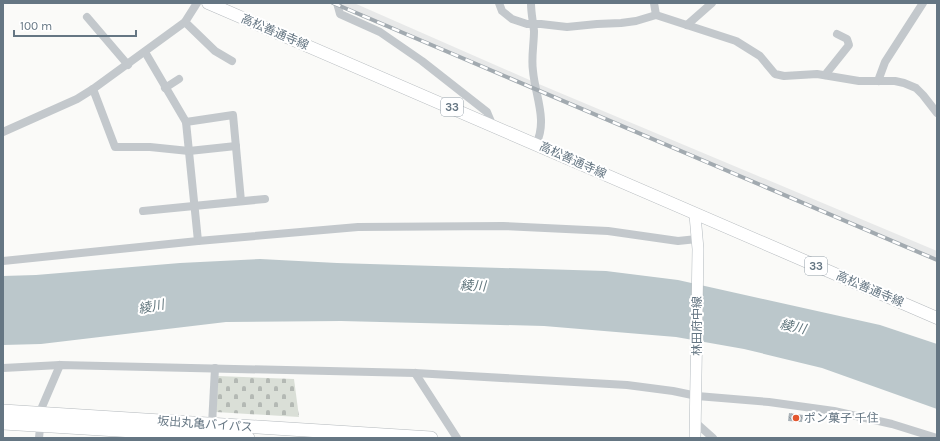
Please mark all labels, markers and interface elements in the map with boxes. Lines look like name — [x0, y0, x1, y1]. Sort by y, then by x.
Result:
street label: 高松善通寺線 — [239, 11, 311, 53]
scale bar — [14, 12, 136, 38]
text: 100 m — [20, 19, 52, 33]
road number: 33 — [441, 98, 463, 116]
street label: 高松善通寺線 — [537, 139, 609, 181]
road number: 33 — [805, 257, 827, 275]
street label: 高松善通寺線 — [834, 268, 906, 310]
water label: 綾川 — [460, 278, 488, 294]
water label: 綾川 — [137, 296, 167, 316]
street label: 林田府中線 — [690, 296, 704, 356]
water label: 綾川 — [779, 316, 809, 337]
place label: ポン菓子 千住 — [804, 411, 879, 425]
marker: ポン菓子 千住 — [791, 413, 801, 423]
street label: 坂出丸亀バイパス — [157, 414, 253, 434]

